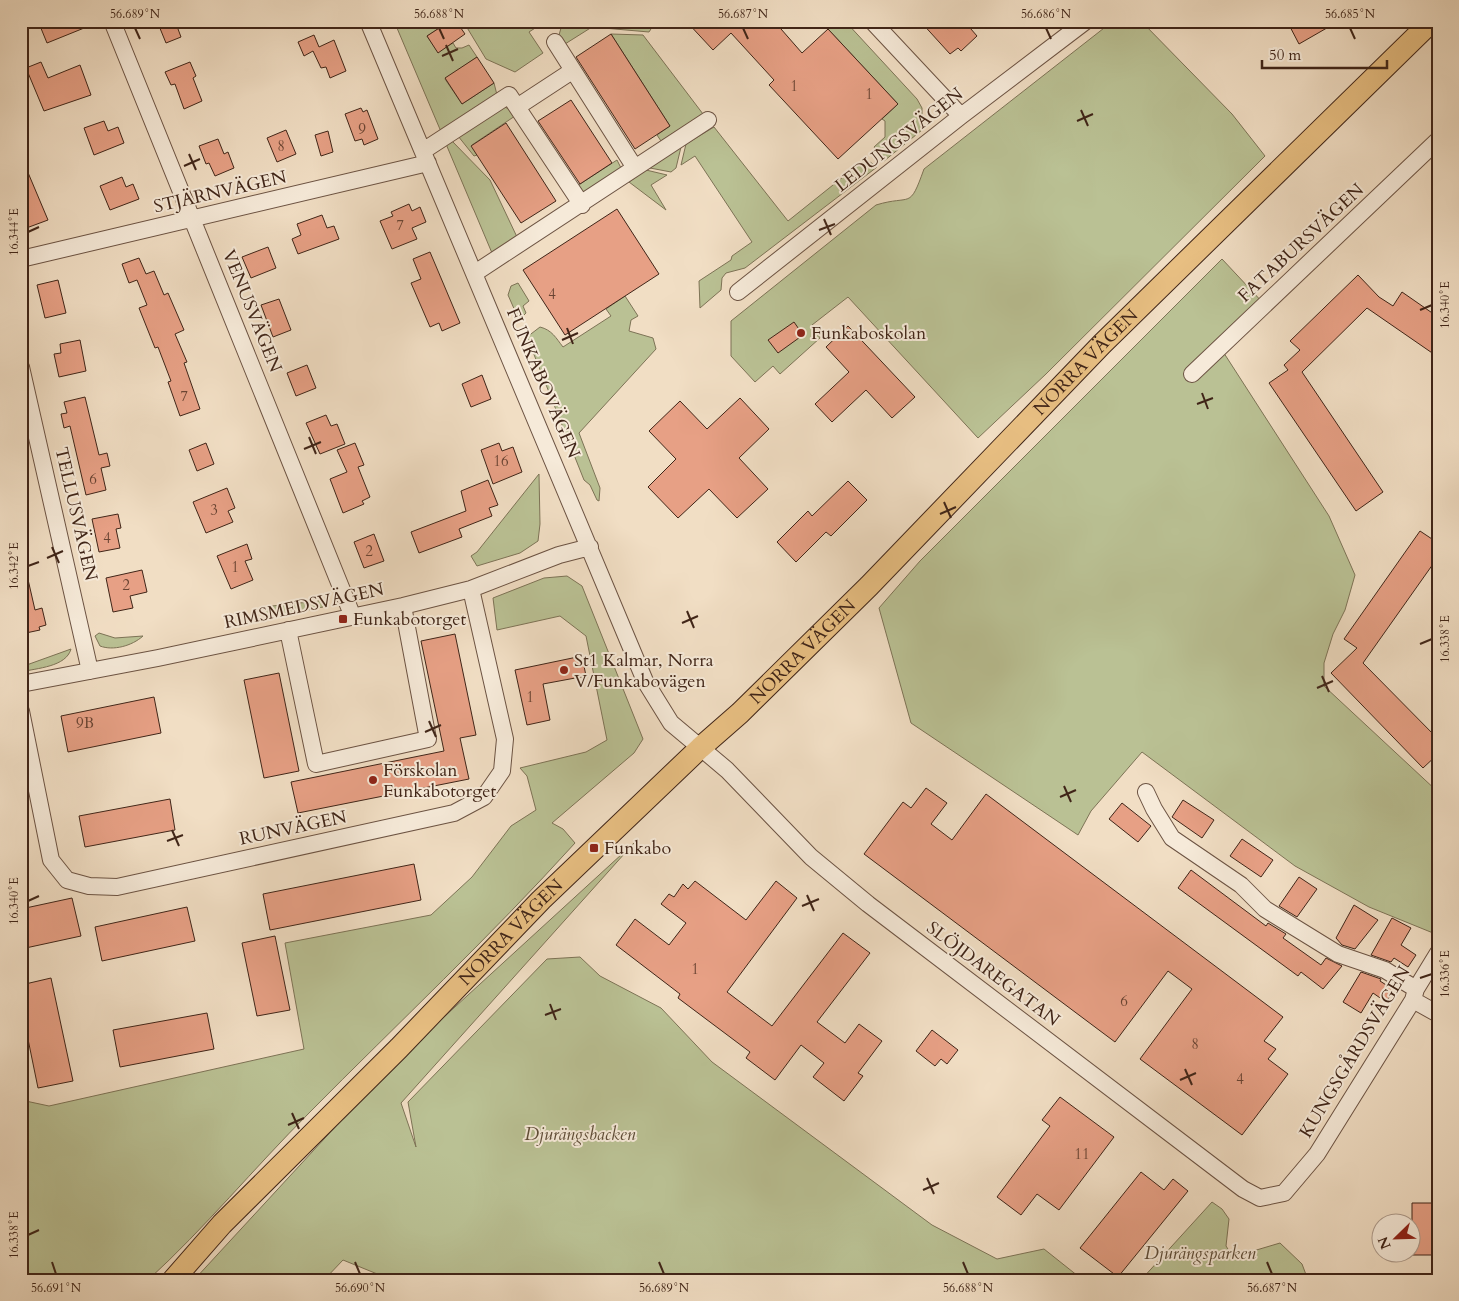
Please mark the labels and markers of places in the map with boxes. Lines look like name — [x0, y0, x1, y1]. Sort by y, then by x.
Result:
place label: Funkaboskolan — [811, 321, 927, 346]
marker: Funkaboskolan — [795, 327, 807, 339]
place label: Funkabotorget — [353, 607, 466, 632]
marker: Funkabotorget — [337, 613, 349, 625]
place label: St1 Kalmar, Norra V/Funkabovägen — [574, 648, 714, 694]
marker: St1 Kalmar, Norra V/Funkabovägen — [558, 664, 570, 676]
place label: Förskolan Funkabotorget — [383, 758, 496, 804]
marker: Förskolan Funkabotorget — [367, 774, 379, 786]
place label: Funkabo — [604, 836, 671, 861]
marker: Funkabo — [588, 842, 600, 854]

